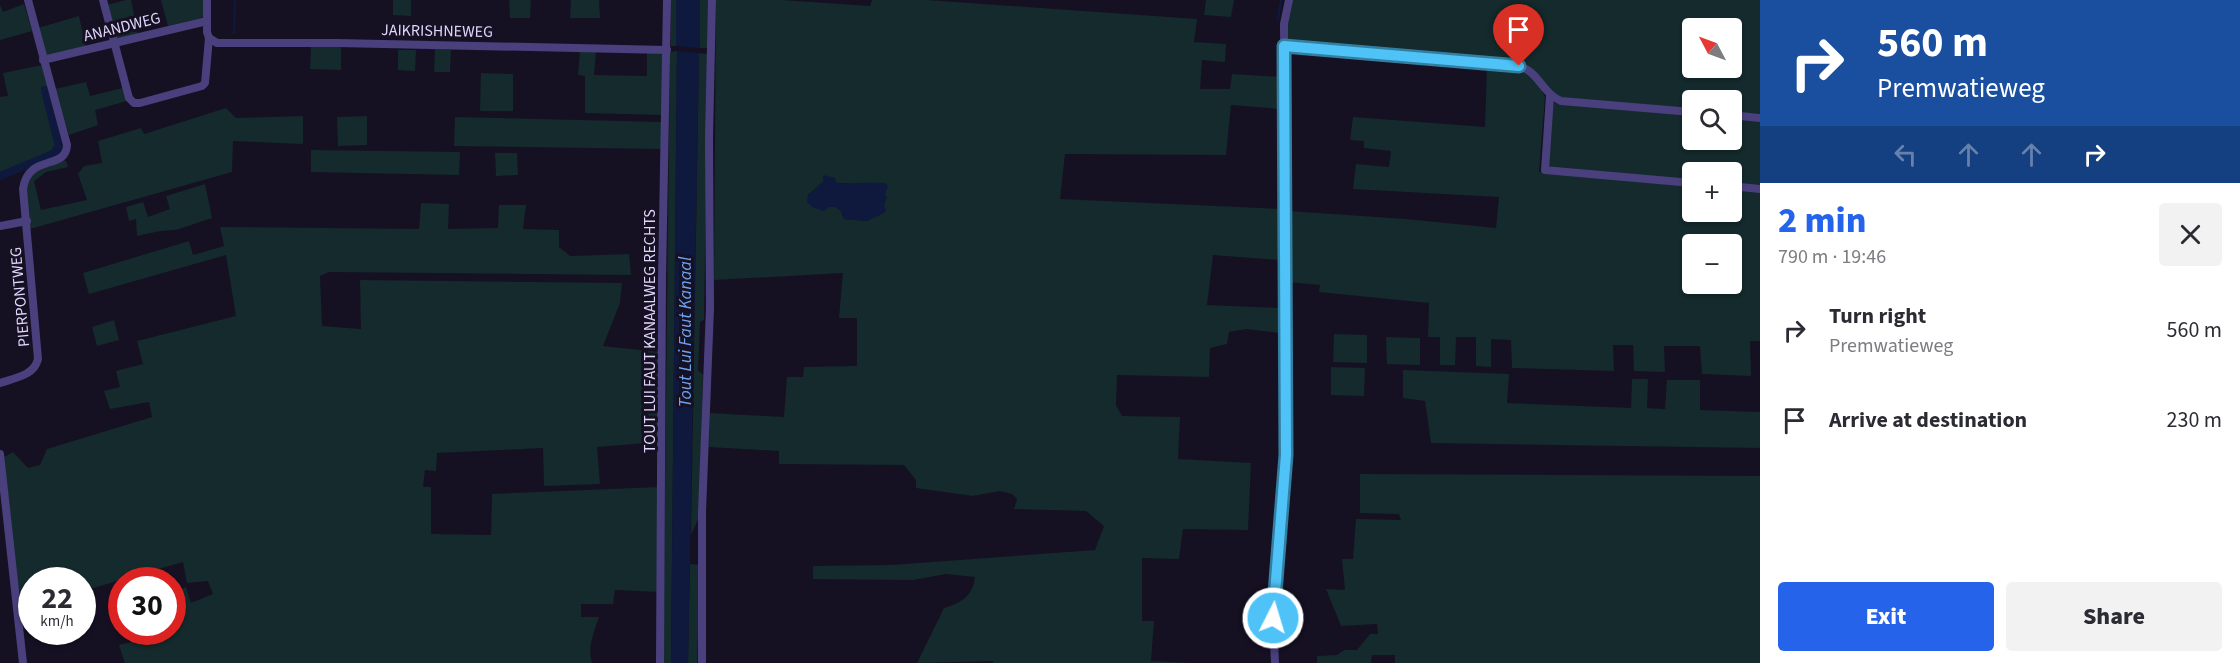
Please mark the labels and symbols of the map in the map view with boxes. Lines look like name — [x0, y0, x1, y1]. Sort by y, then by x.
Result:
pin — [1493, 4, 1544, 66]
street label: ANANDWEG — [81, 7, 163, 47]
north arrow — [1682, 18, 1742, 78]
street label: JAIKRISHNEWEG — [381, 19, 493, 43]
street label: TOUT LUI FAUT KANAALWEG RECHTS — [639, 209, 661, 453]
street label: PIERPONTWEG — [5, 246, 35, 348]
water label: Tout Lui Faut Kanaal — [673, 256, 698, 407]
speed limit sign: 30 — [108, 567, 186, 645]
position arrow — [1241, 586, 1305, 650]

